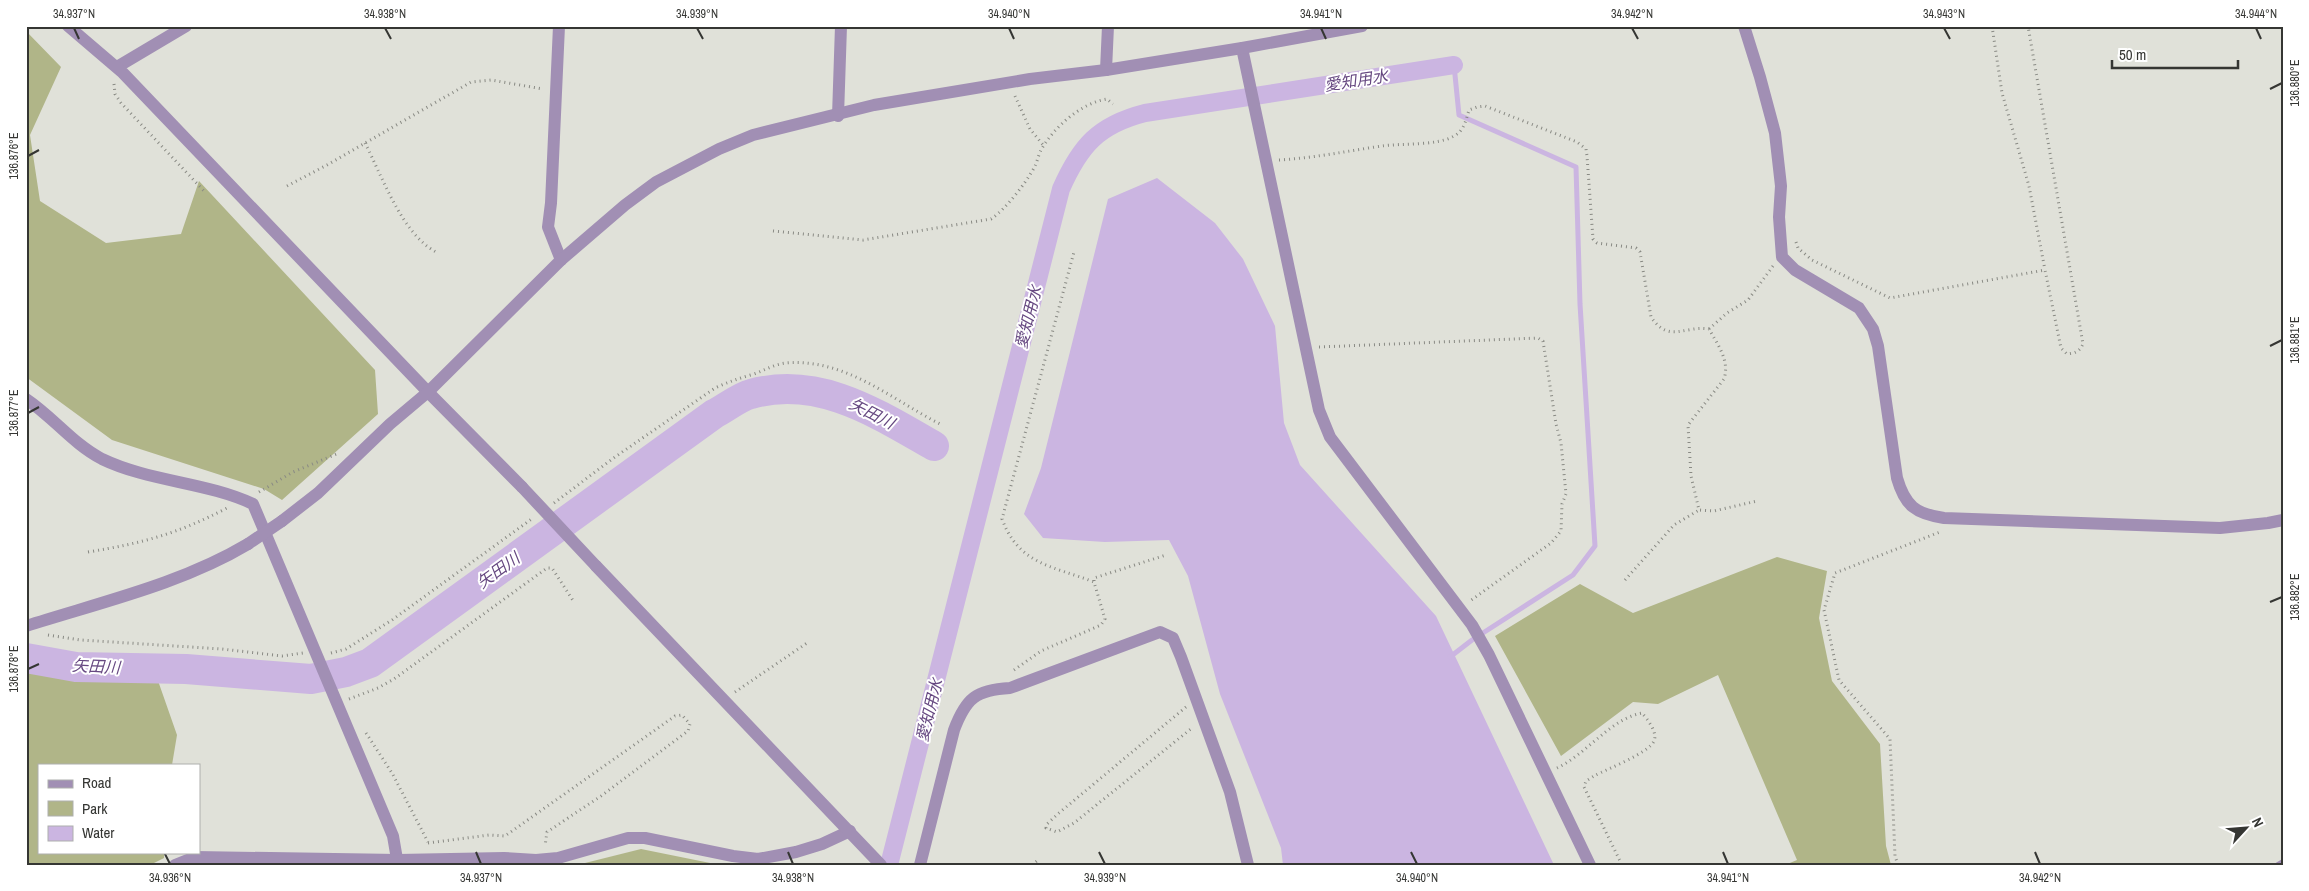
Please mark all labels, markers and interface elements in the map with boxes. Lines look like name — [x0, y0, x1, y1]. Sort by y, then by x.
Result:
text: 34.937°N — [53, 6, 95, 22]
text: 34.938°N — [364, 6, 406, 22]
text: 34.939°N — [676, 6, 718, 22]
text: 34.940°N — [988, 6, 1030, 22]
text: 34.941°N — [1300, 6, 1342, 22]
text: 34.942°N — [1611, 6, 1653, 22]
text: 34.943°N — [1923, 6, 1965, 22]
text: 34.944°N — [2235, 6, 2277, 22]
scale bar — [2112, 38, 2238, 70]
text: 50 m — [2119, 44, 2146, 65]
text: 136.880°E — [2287, 60, 2303, 106]
water label: 愛知用水 — [1323, 64, 1391, 96]
text: 136.876°E — [6, 133, 22, 179]
water label: 愛知用水 — [1010, 281, 1047, 351]
text: 136.881°E — [2287, 317, 2303, 363]
text: 136.877°E — [6, 390, 22, 436]
water label: 矢田川 — [846, 392, 900, 435]
water label: 矢田川 — [472, 546, 525, 593]
text: 136.882°E — [2287, 574, 2303, 620]
text: 136.878°E — [6, 646, 22, 692]
water label: 矢田川 — [71, 654, 123, 678]
water label: 愛知用水 — [911, 674, 948, 744]
legend — [38, 764, 200, 854]
text: Road — [82, 772, 111, 793]
text: Park — [82, 798, 108, 819]
north arrow — [2222, 804, 2272, 854]
text: N — [2248, 815, 2268, 830]
text: Water — [82, 822, 114, 843]
text: 34.936°N — [149, 870, 191, 886]
text: 34.937°N — [460, 870, 502, 886]
text: 34.938°N — [772, 870, 814, 886]
text: 34.939°N — [1084, 870, 1126, 886]
text: 34.940°N — [1396, 870, 1438, 886]
text: 34.941°N — [1707, 870, 1749, 886]
text: 34.942°N — [2019, 870, 2061, 886]

